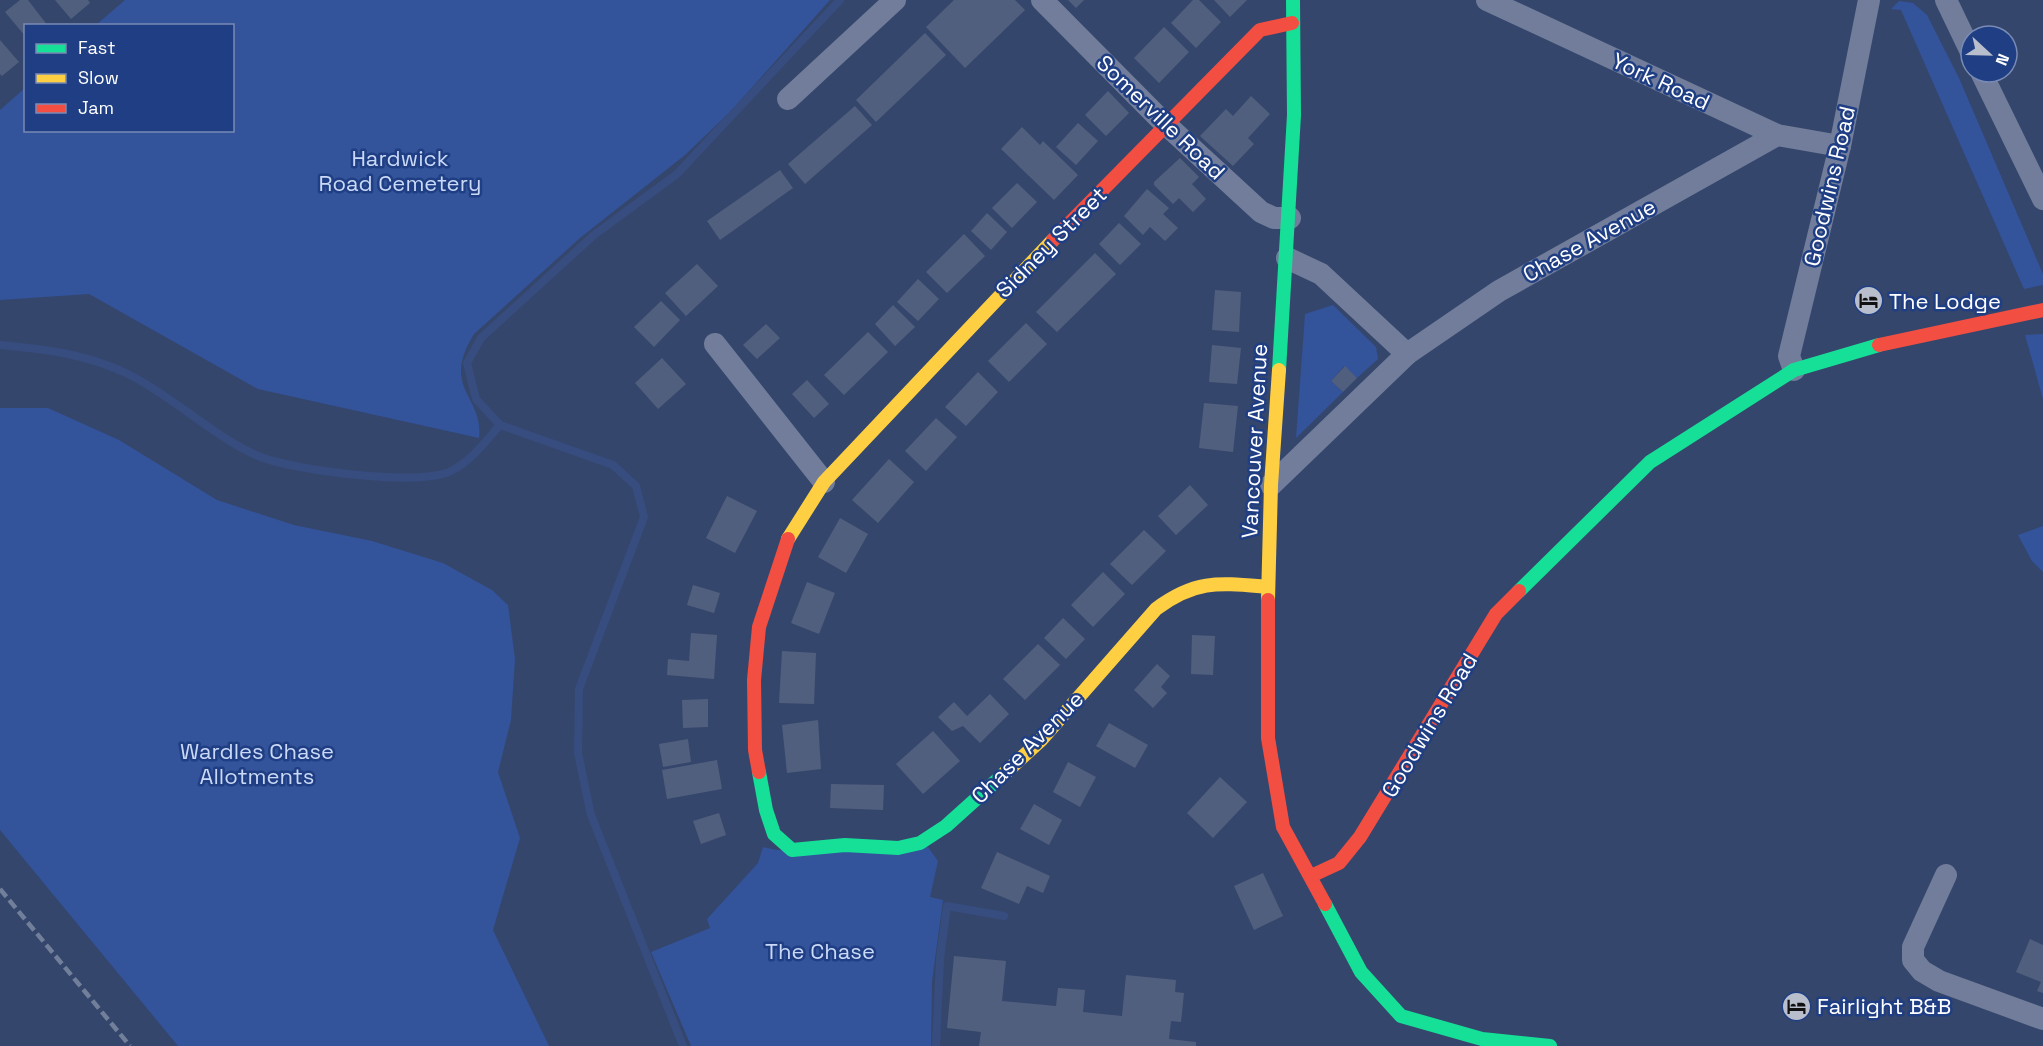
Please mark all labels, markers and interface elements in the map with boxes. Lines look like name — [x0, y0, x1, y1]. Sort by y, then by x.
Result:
legend — [24, 24, 234, 132]
north arrow — [1959, 24, 2019, 84]
text: Fast — [78, 36, 115, 59]
street label: York Road — [1608, 46, 1714, 116]
street label: Somerville Road — [1091, 49, 1231, 185]
text: N — [1991, 51, 2014, 68]
text: Slow — [78, 66, 119, 89]
text: Jam — [78, 96, 114, 119]
street label: Goodwins Road — [1797, 103, 1861, 269]
park label: Hardwick Road Cemetery — [319, 144, 481, 197]
street label: Sidney Street — [990, 181, 1112, 303]
street label: Chase Avenue — [1518, 192, 1660, 288]
hotel icon: The Lodge — [1852, 285, 1884, 317]
place label: The Lodge — [1889, 287, 2001, 315]
street label: Vancouver Avenue — [1235, 343, 1273, 539]
street label: Goodwins Road — [1375, 648, 1483, 802]
street label: Chase Avenue — [965, 685, 1089, 809]
park label: Wardles Chase Allotments — [180, 737, 334, 790]
park label: The Chase — [765, 937, 875, 965]
hotel icon: Fairlight B&B — [1780, 990, 1812, 1022]
place label: Fairlight B&B — [1817, 992, 1951, 1020]

